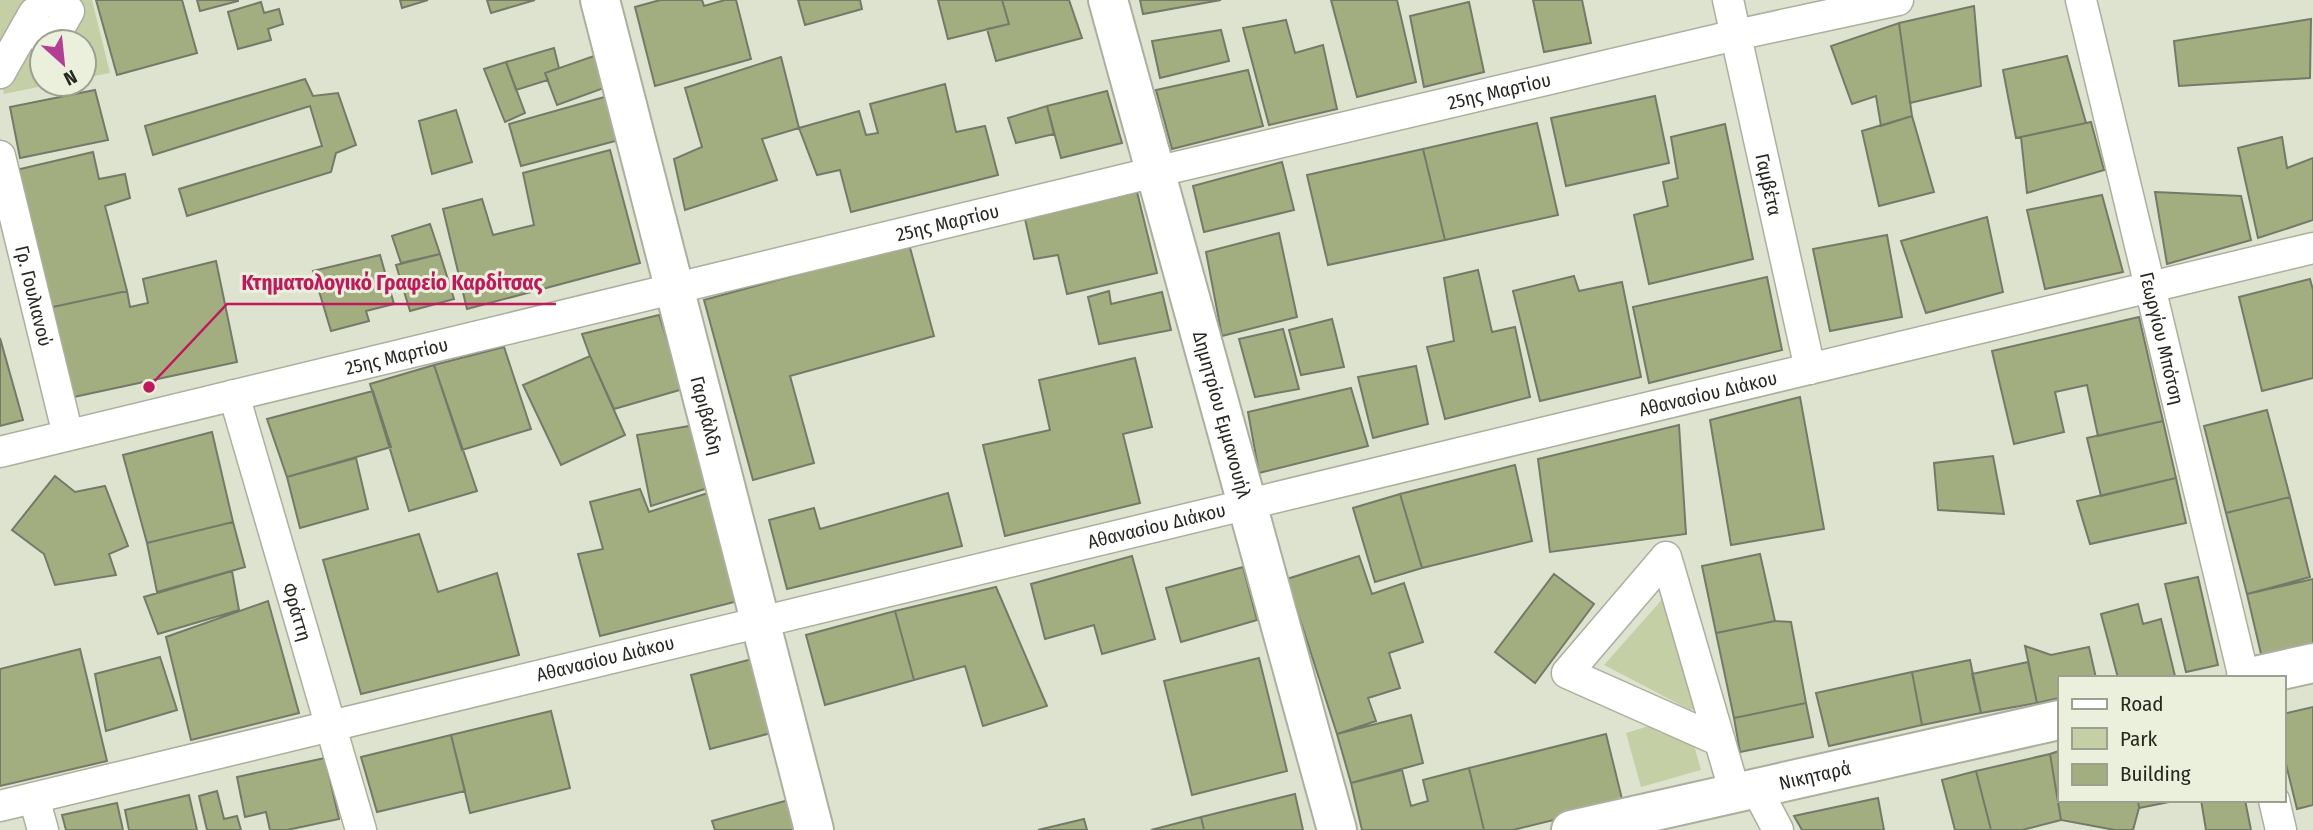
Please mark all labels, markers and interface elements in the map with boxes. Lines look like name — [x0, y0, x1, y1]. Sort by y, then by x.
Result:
north arrow — [28, 28, 98, 98]
text: N — [60, 65, 81, 91]
street label: 25ης Μαρτίου — [1445, 68, 1553, 114]
street label: Γαμβέτα — [1751, 151, 1787, 218]
street label: 25ης Μαρτίου — [894, 199, 1001, 246]
street label: Γρ. Γουλιανού — [11, 243, 57, 349]
callout: Κτηματολογικό Γραφείο Καρδίτσας — [227, 262, 556, 304]
text: Κτηματολογικό Γραφείο Καρδίτσας — [241, 270, 543, 296]
street label: Γεωργίου Μπότση — [2135, 270, 2189, 407]
street label: Δημητρίου Εμμανουήλ — [1188, 328, 1257, 501]
street label: 25ης Μαρτίου — [343, 332, 450, 379]
street label: Αθανασίου Διάκου — [1637, 366, 1779, 421]
street label: Γαριβάλδη — [686, 374, 728, 457]
street label: Αθανασίου Διάκου — [1085, 498, 1228, 553]
street label: Φράττη — [278, 580, 317, 644]
street label: Αθανασίου Διάκου — [534, 630, 677, 686]
legend — [2058, 676, 2285, 802]
text: Road — [2120, 691, 2164, 717]
text: Park — [2120, 726, 2158, 752]
street label: Νικηταρά — [1777, 756, 1853, 794]
text: Building — [2120, 761, 2191, 787]

